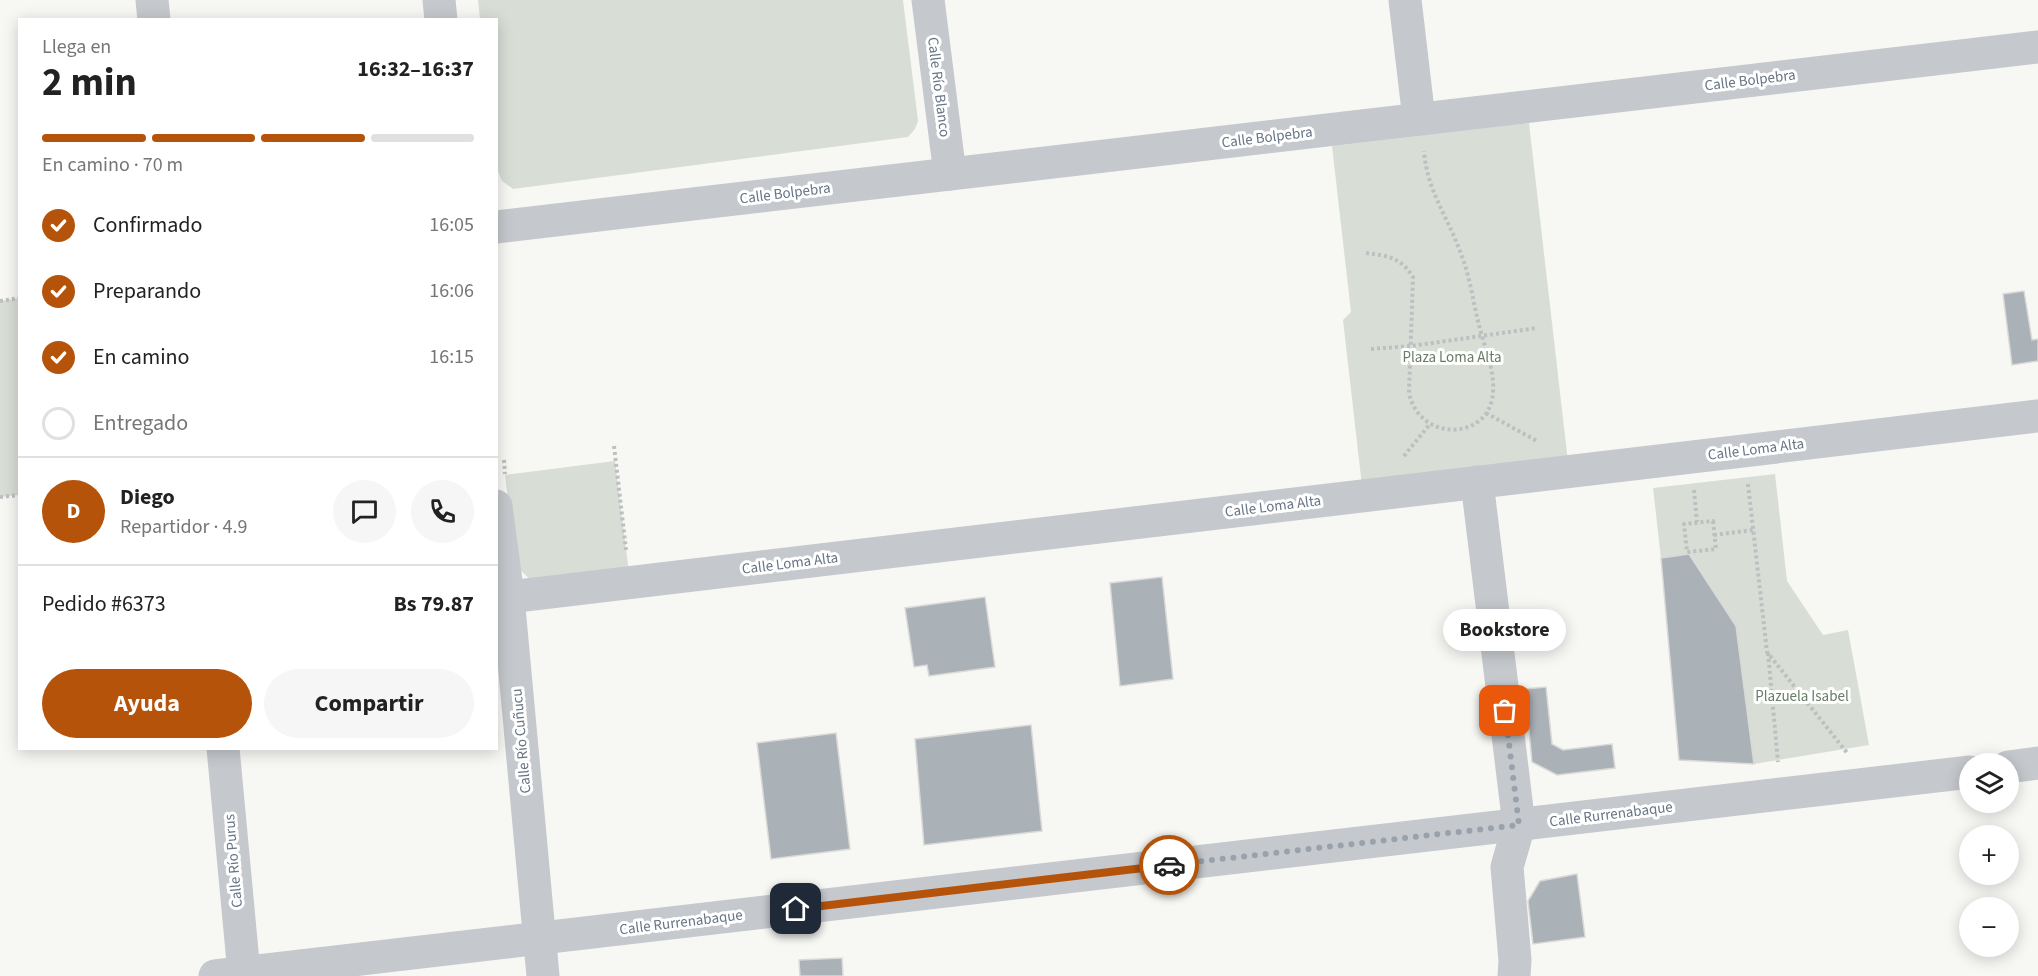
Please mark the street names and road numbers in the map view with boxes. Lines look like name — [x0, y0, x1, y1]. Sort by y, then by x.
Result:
street label: Calle Río Blanco — [922, 36, 955, 138]
street label: Calle Bolpebra — [1703, 65, 1797, 96]
street label: Calle Bolpebra — [1220, 122, 1314, 153]
street label: Calle Bolpebra — [738, 178, 832, 209]
street label: Calle Loma Alta — [1707, 433, 1805, 466]
street label: Calle Loma Alta — [1224, 490, 1322, 523]
street label: Calle Loma Alta — [741, 547, 839, 580]
street label: Calle Río Cuñucu — [506, 687, 537, 794]
street label: Calle Rurrenabaque — [1548, 797, 1674, 832]
street label: Calle Río Purus — [219, 813, 248, 909]
street label: Calle Rurrenabaque — [618, 905, 744, 940]

